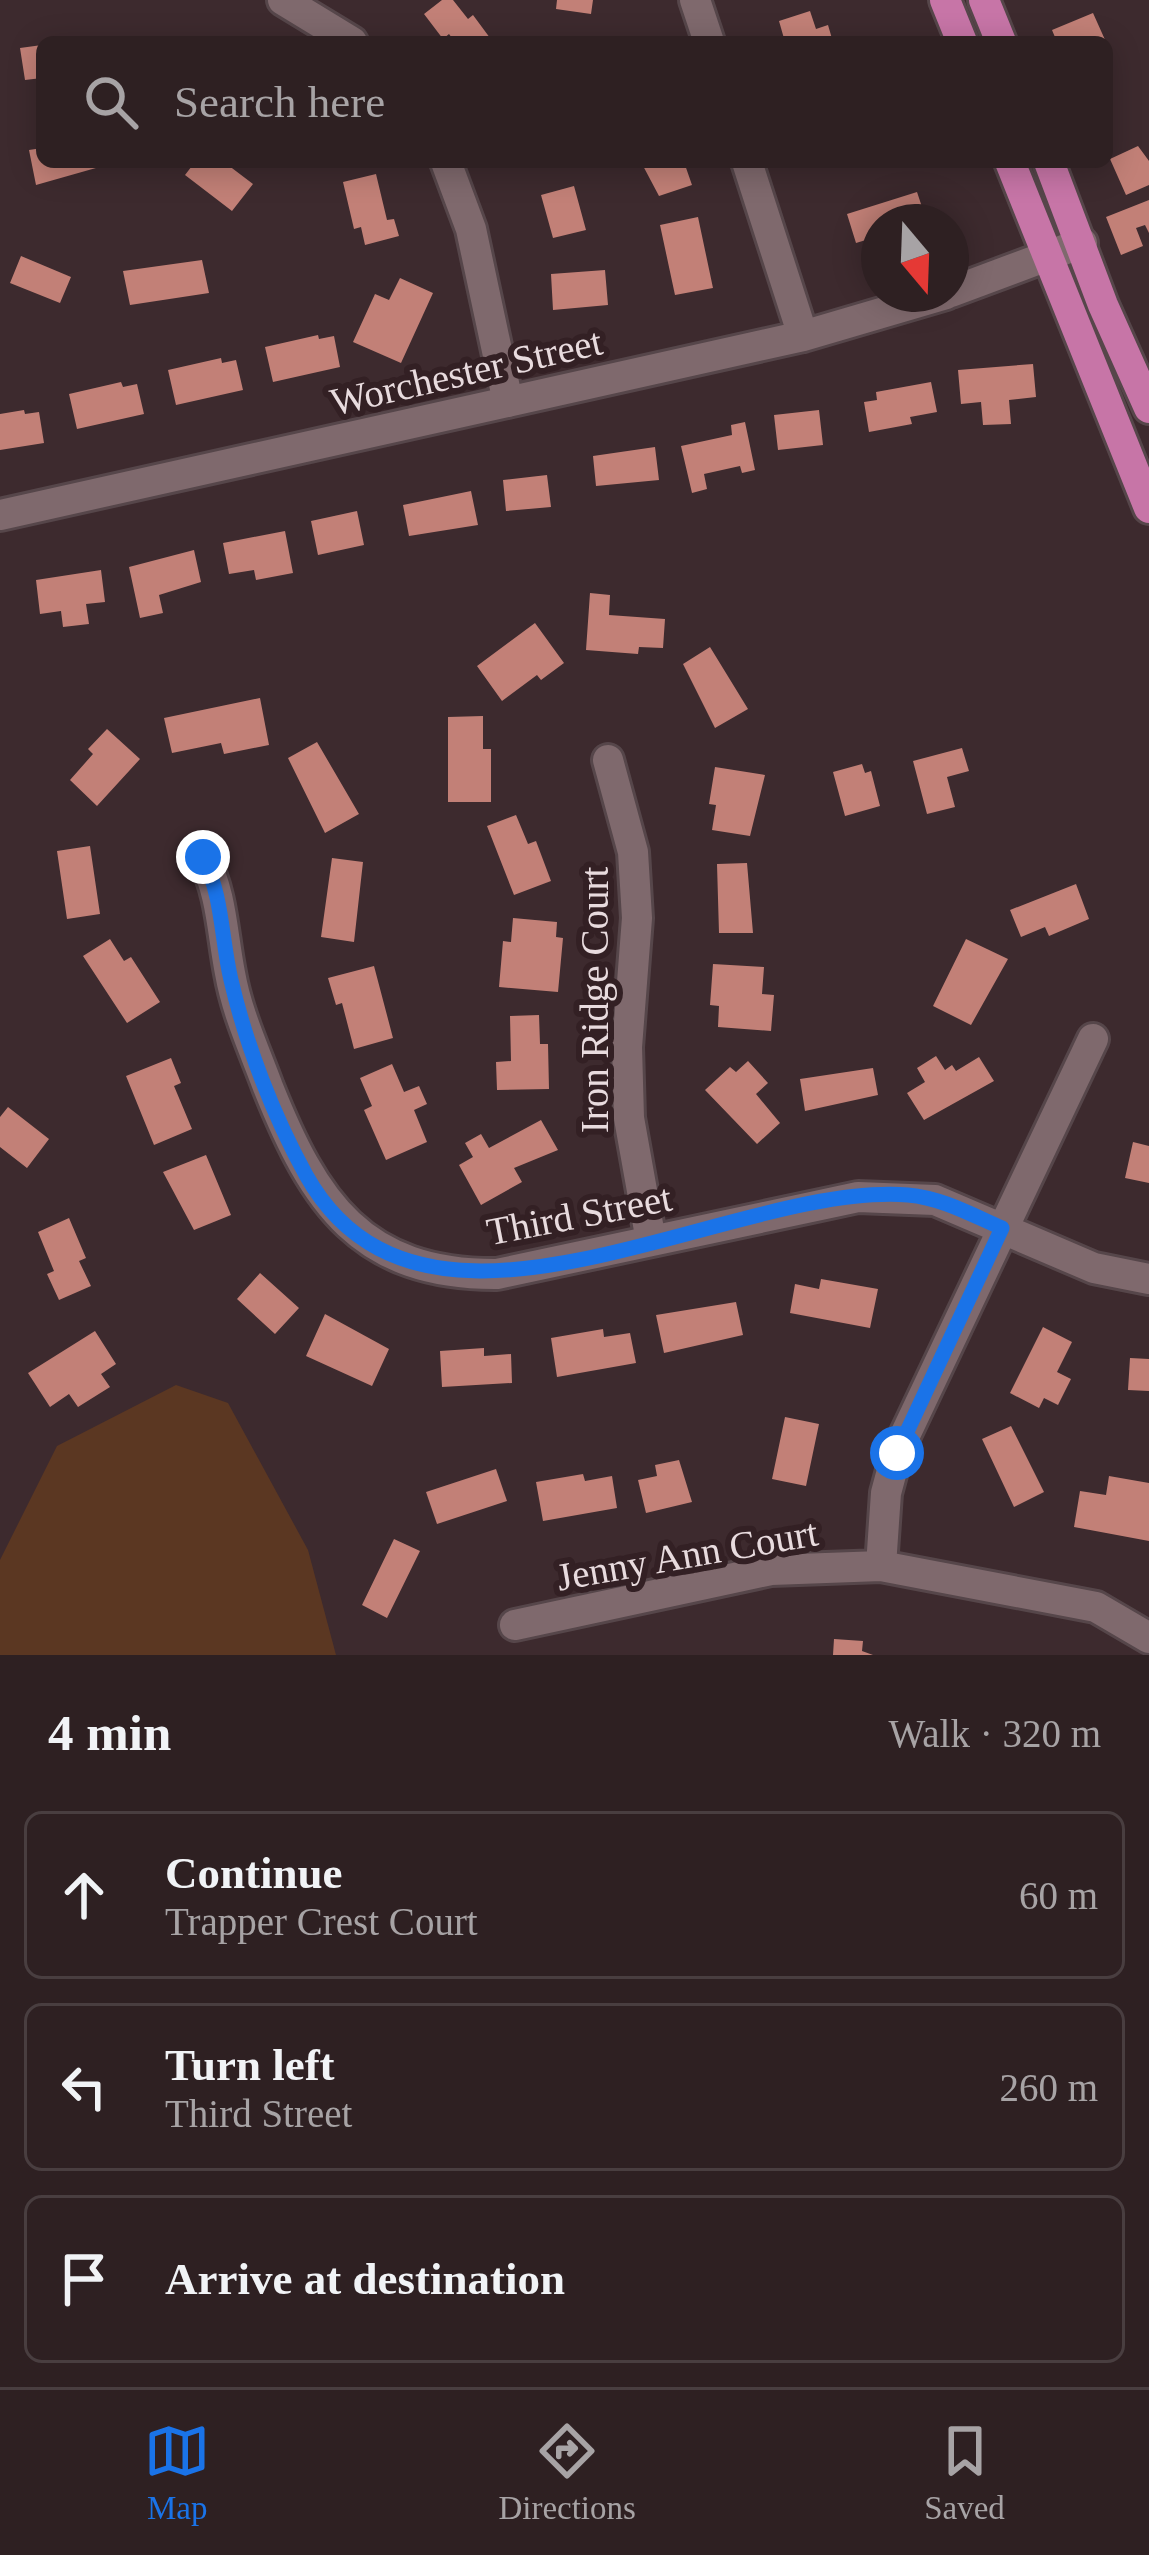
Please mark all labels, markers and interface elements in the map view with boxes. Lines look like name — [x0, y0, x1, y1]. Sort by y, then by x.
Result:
search box — [36, 36, 1113, 168]
icon: search — [78, 69, 144, 135]
text: Search here — [174, 77, 385, 127]
north arrow — [861, 204, 969, 312]
street label: Worchester Street — [326, 319, 606, 424]
route end — [176, 830, 230, 884]
street label: Iron Ridge Court — [573, 867, 617, 1133]
street label: Third Street — [483, 1175, 675, 1253]
route start — [870, 1426, 924, 1480]
street label: Jenny Ann Court — [553, 1510, 821, 1600]
text: 4 min — [48, 1705, 171, 1761]
text: Walk · 320 m — [889, 1712, 1101, 1755]
text: Continue — [165, 1848, 343, 1898]
icon: ahead — [51, 1862, 117, 1928]
text: 60 m — [1019, 1874, 1098, 1917]
text: Trapper Crest Court — [165, 1900, 478, 1943]
text: Turn left — [165, 2040, 335, 2090]
icon: left — [51, 2054, 117, 2120]
text: 260 m — [999, 2066, 1098, 2109]
text: Third Street — [165, 2092, 352, 2135]
icon: arrive — [51, 2246, 117, 2312]
text: Arrive at destination — [165, 2254, 565, 2304]
tab: Map — [144, 2418, 210, 2527]
tab: Directions — [498, 2418, 636, 2527]
tab: Saved — [924, 2418, 1005, 2527]

